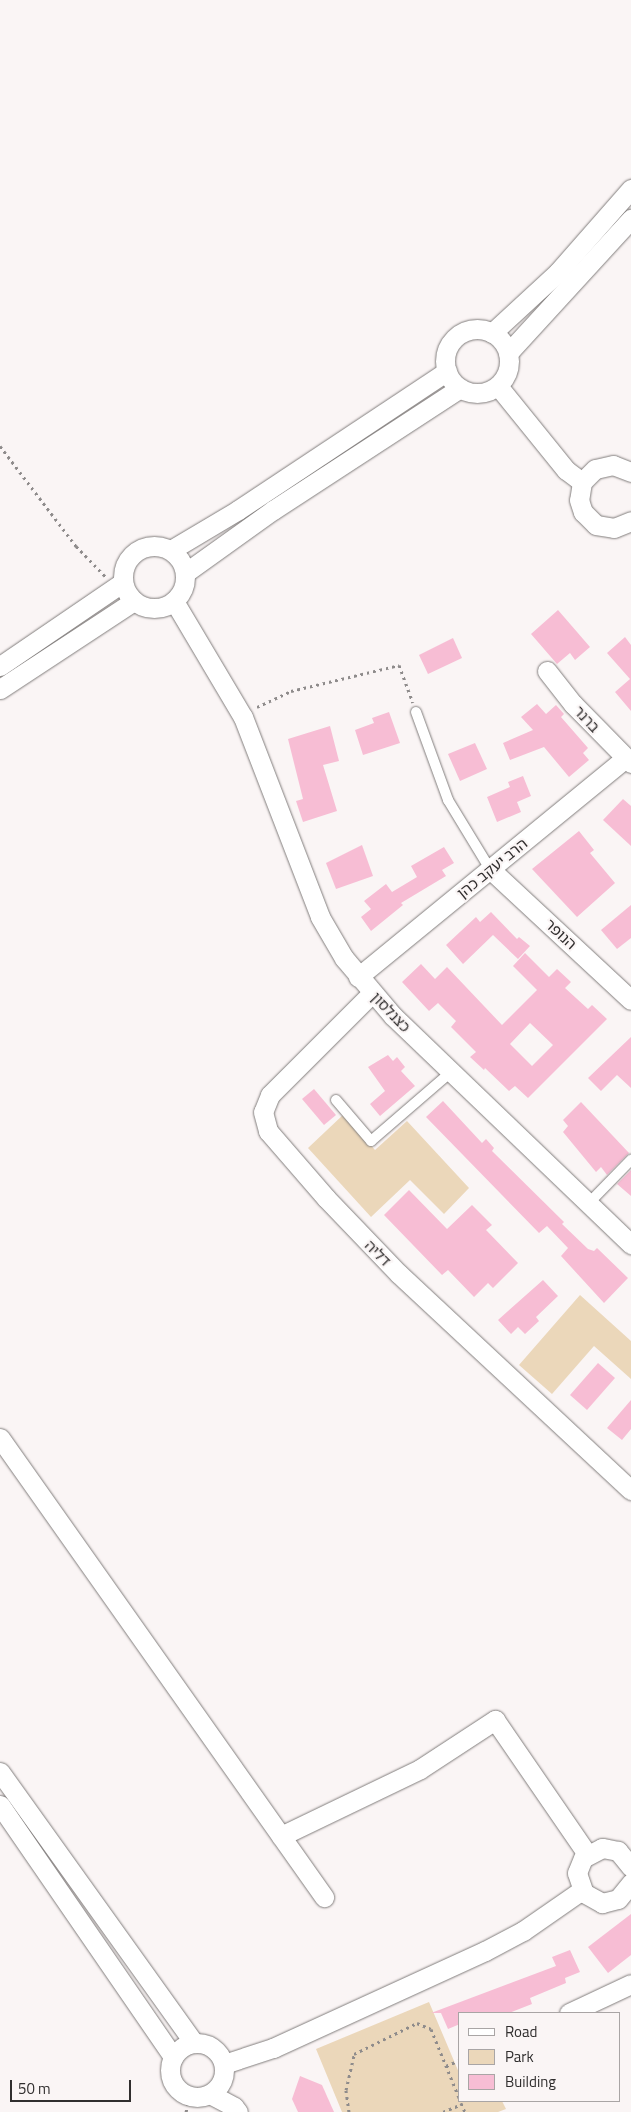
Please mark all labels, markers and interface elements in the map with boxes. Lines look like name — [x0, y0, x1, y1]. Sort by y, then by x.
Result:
street label: ברנר — [570, 702, 604, 736]
street label: הרב יעקב כהן — [453, 834, 531, 902]
street label: הנופר — [542, 915, 580, 953]
street label: כצנלסון — [368, 988, 414, 1036]
street label: דליה — [361, 1236, 395, 1270]
legend — [458, 2012, 621, 2102]
text: Road — [505, 2020, 537, 2043]
text: Park — [505, 2045, 534, 2068]
scale bar — [12, 2070, 134, 2102]
text: Building — [505, 2070, 556, 2093]
text: 50 m — [18, 2077, 51, 2100]

